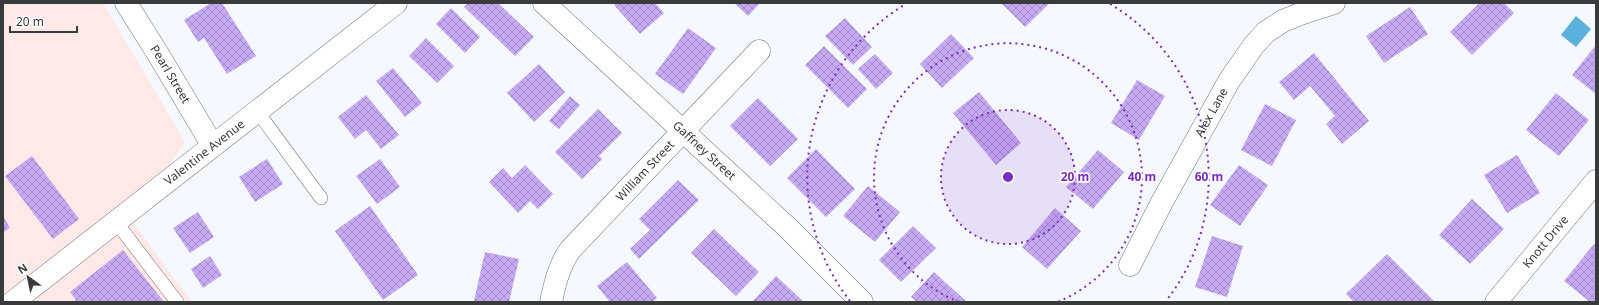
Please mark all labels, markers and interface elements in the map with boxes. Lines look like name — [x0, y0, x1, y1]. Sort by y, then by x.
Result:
scale bar — [10, 8, 77, 34]
text: 20 m — [16, 13, 44, 30]
street label: Pearl Street — [146, 42, 195, 107]
street label: Alex Lane — [1191, 84, 1232, 140]
street label: Valentine Avenue — [160, 115, 248, 189]
street label: Gaffney Street — [669, 117, 740, 184]
street label: William Street — [612, 136, 678, 205]
text: 20 m — [1061, 168, 1089, 185]
text: 40 m — [1128, 168, 1156, 185]
text: 60 m — [1195, 168, 1223, 185]
centre of rings — [1001, 170, 1015, 184]
street label: Knott Drive — [1518, 211, 1572, 272]
north arrow — [8, 257, 48, 297]
text: N — [14, 259, 30, 277]

